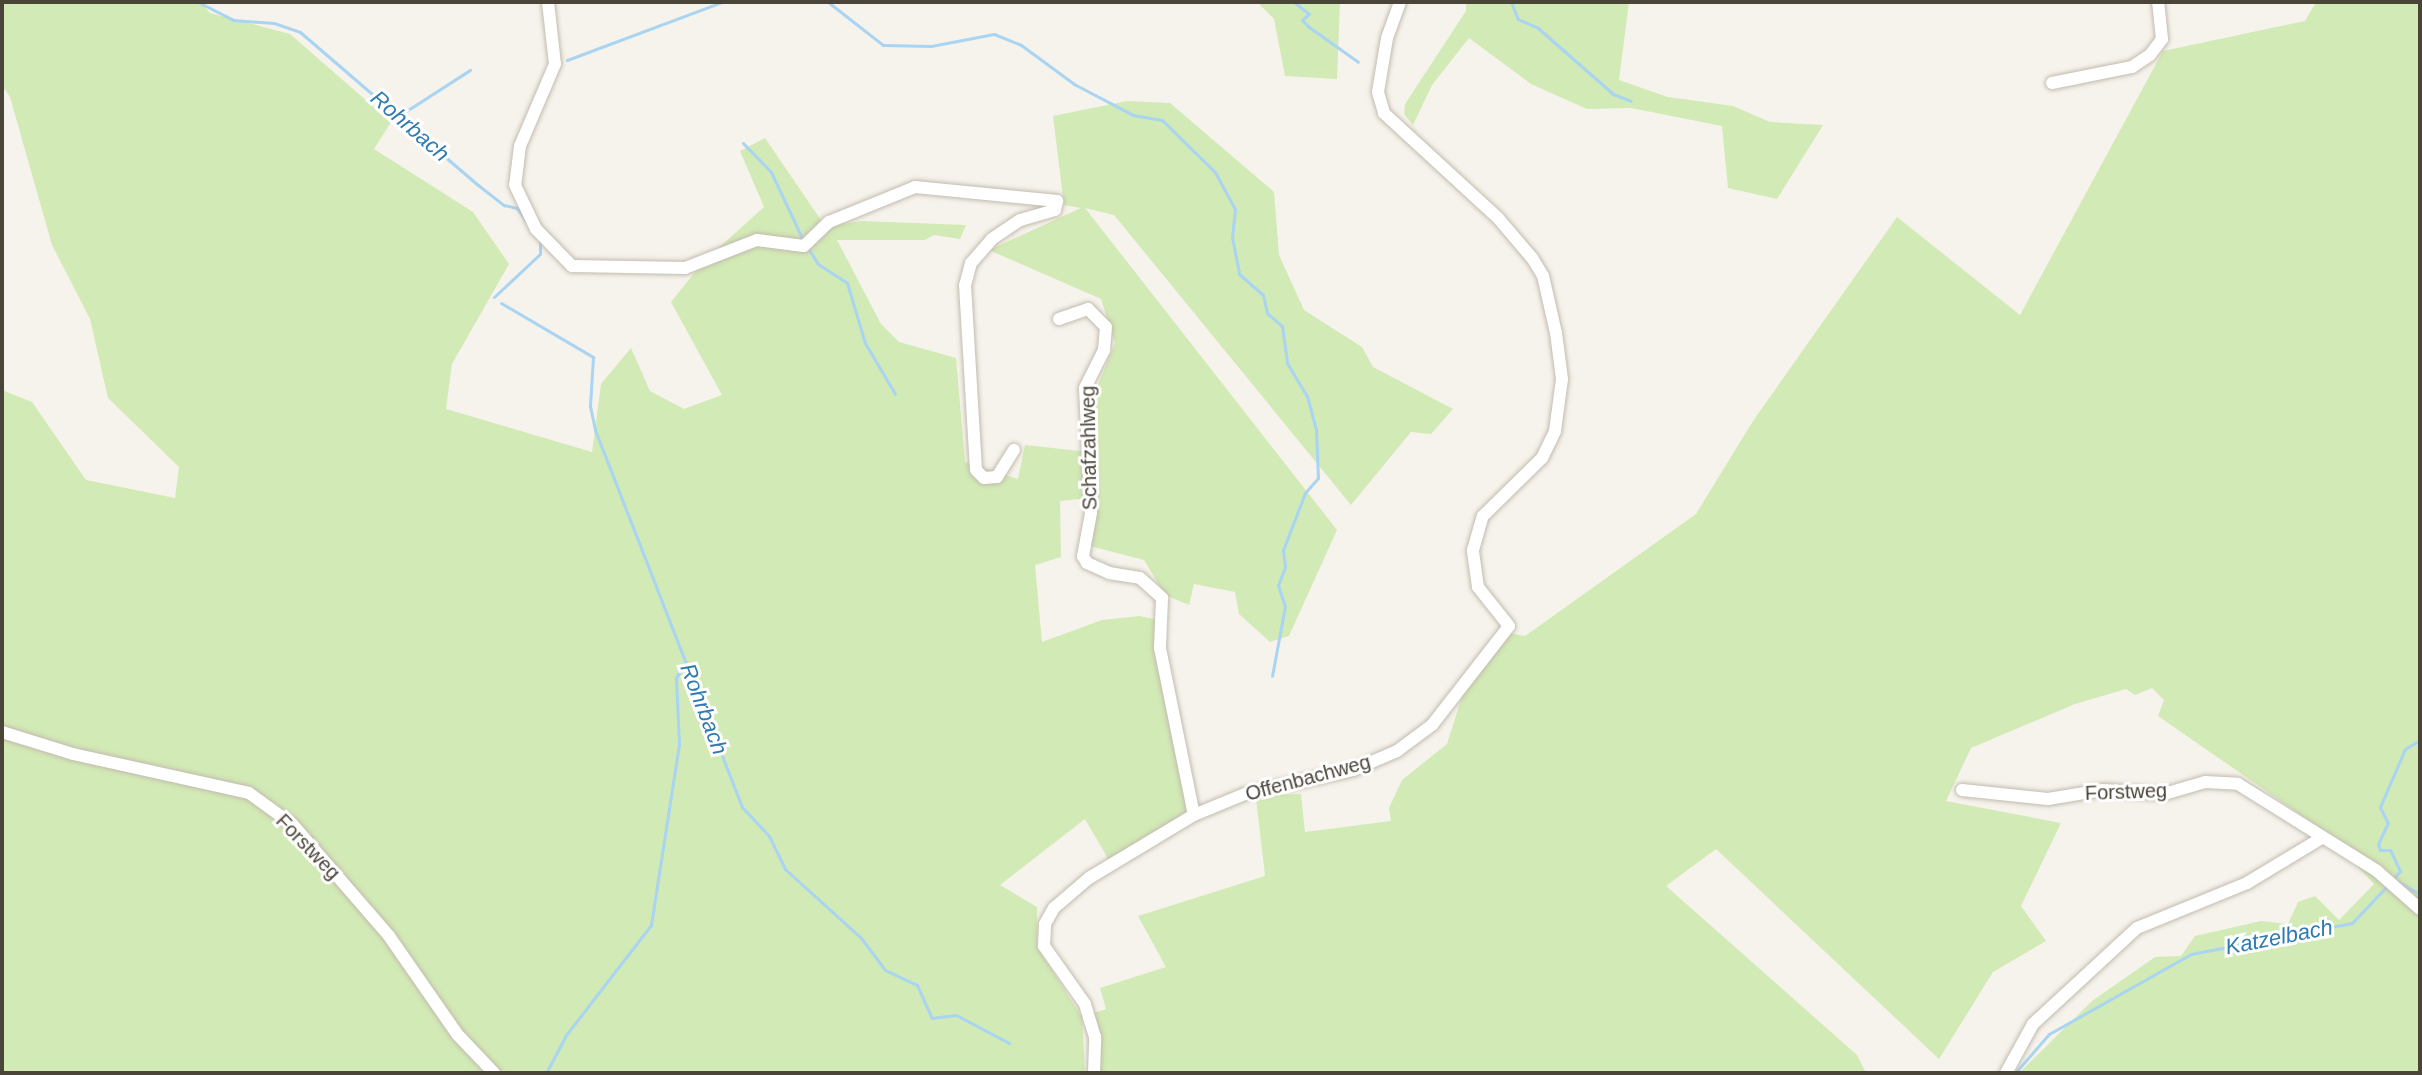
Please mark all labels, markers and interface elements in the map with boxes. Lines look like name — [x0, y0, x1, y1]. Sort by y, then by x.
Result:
water label: Rohrbach — [365, 85, 455, 167]
street label: Schafzahlweg — [1076, 386, 1102, 510]
water label: Rohrbach — [675, 660, 733, 758]
street label: Offenbachweg — [1243, 750, 1373, 806]
street label: Forstweg — [2084, 779, 2168, 805]
street label: Forstweg — [271, 809, 345, 885]
water label: Katzelbach — [2223, 914, 2335, 960]

